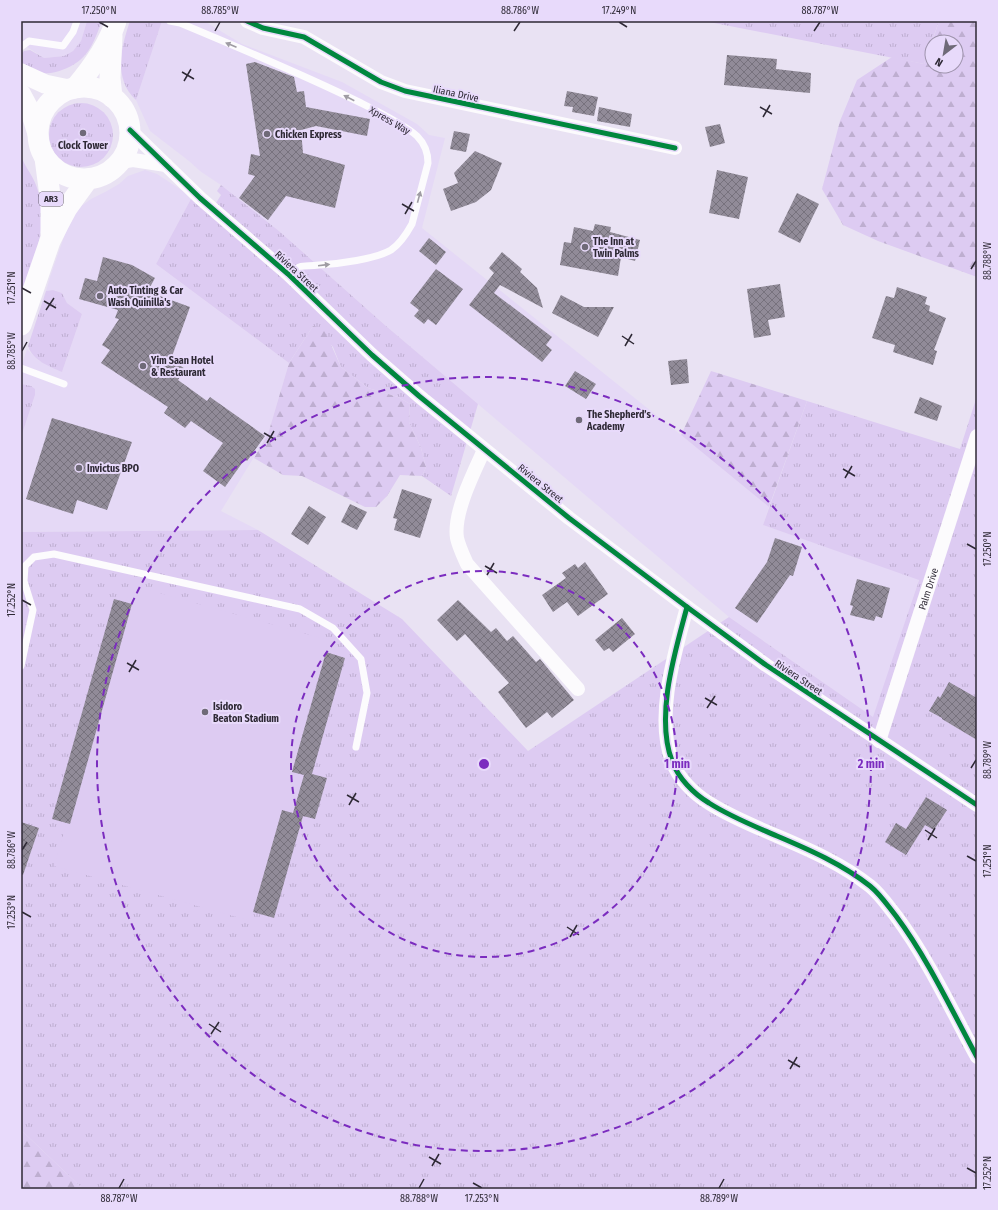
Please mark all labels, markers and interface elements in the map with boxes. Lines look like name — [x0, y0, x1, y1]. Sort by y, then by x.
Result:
text: 17.250°N — [81, 5, 117, 17]
text: 88.785°W — [201, 5, 239, 17]
text: 88.786°W — [501, 5, 540, 17]
text: 17.249°N — [602, 5, 636, 17]
text: 88.787°W — [801, 5, 839, 17]
north arrow — [924, 34, 964, 74]
one-way arrow — [224, 41, 236, 47]
text: N — [933, 55, 945, 69]
street label: Iliana Drive — [432, 83, 480, 105]
one-way arrow — [344, 94, 355, 101]
street label: Xpress Way — [367, 104, 413, 138]
marker: Clock Tower — [78, 128, 88, 138]
marker: Chicken Express — [262, 129, 272, 139]
place label: Chicken Express — [275, 129, 342, 141]
place label: Clock Tower — [58, 140, 108, 152]
one-way arrow — [416, 191, 422, 203]
road number: AR3 — [39, 192, 63, 206]
place label: The Inn at Twin Palms — [593, 236, 640, 260]
text: 88.788°W — [982, 241, 994, 280]
marker: The Inn at Twin Palms — [580, 242, 590, 252]
street label: Riviera Street — [272, 249, 321, 295]
one-way arrow — [318, 262, 330, 268]
text: 17.251°N — [6, 271, 18, 305]
place label: Auto Tinting & Car Wash Quinilla's — [107, 285, 184, 309]
marker: Auto Tinting & Car Wash Quinilla's — [95, 291, 105, 301]
text: 88.785°W — [6, 332, 18, 370]
place label: Yim Saan Hotel & Restaurant — [150, 355, 214, 379]
marker: Yim Saan Hotel & Restaurant — [138, 361, 148, 371]
place label: The Shepherd’s Academy — [586, 409, 652, 433]
marker: The Shepherd’s Academy — [574, 415, 584, 425]
street label: Riviera Street — [515, 462, 566, 506]
marker: Invictus BPO — [74, 463, 84, 473]
place label: Invictus BPO — [87, 463, 139, 475]
text: 17.250°N — [982, 531, 994, 567]
street label: Palm Drive — [917, 566, 941, 611]
text: 17.252°N — [6, 583, 18, 617]
street label: Riviera Street — [772, 658, 825, 699]
place label: Isidoro Beaton Stadium — [213, 701, 279, 725]
marker: Isidoro Beaton Stadium — [200, 707, 210, 717]
text: 88.789°W — [982, 741, 994, 779]
centre of rings — [477, 757, 491, 771]
text: 1 min — [664, 757, 690, 771]
text: 2 min — [857, 757, 884, 771]
text: 88.786°W — [6, 830, 18, 869]
text: 17.251°N — [982, 844, 994, 878]
text: 17.253°N — [6, 895, 18, 929]
text: 17.252°N — [982, 1156, 994, 1190]
text: 88.787°W — [100, 1193, 138, 1205]
text: 88.788°W — [400, 1193, 439, 1205]
text: 17.253°N — [465, 1193, 499, 1205]
text: 88.789°W — [700, 1193, 738, 1205]

